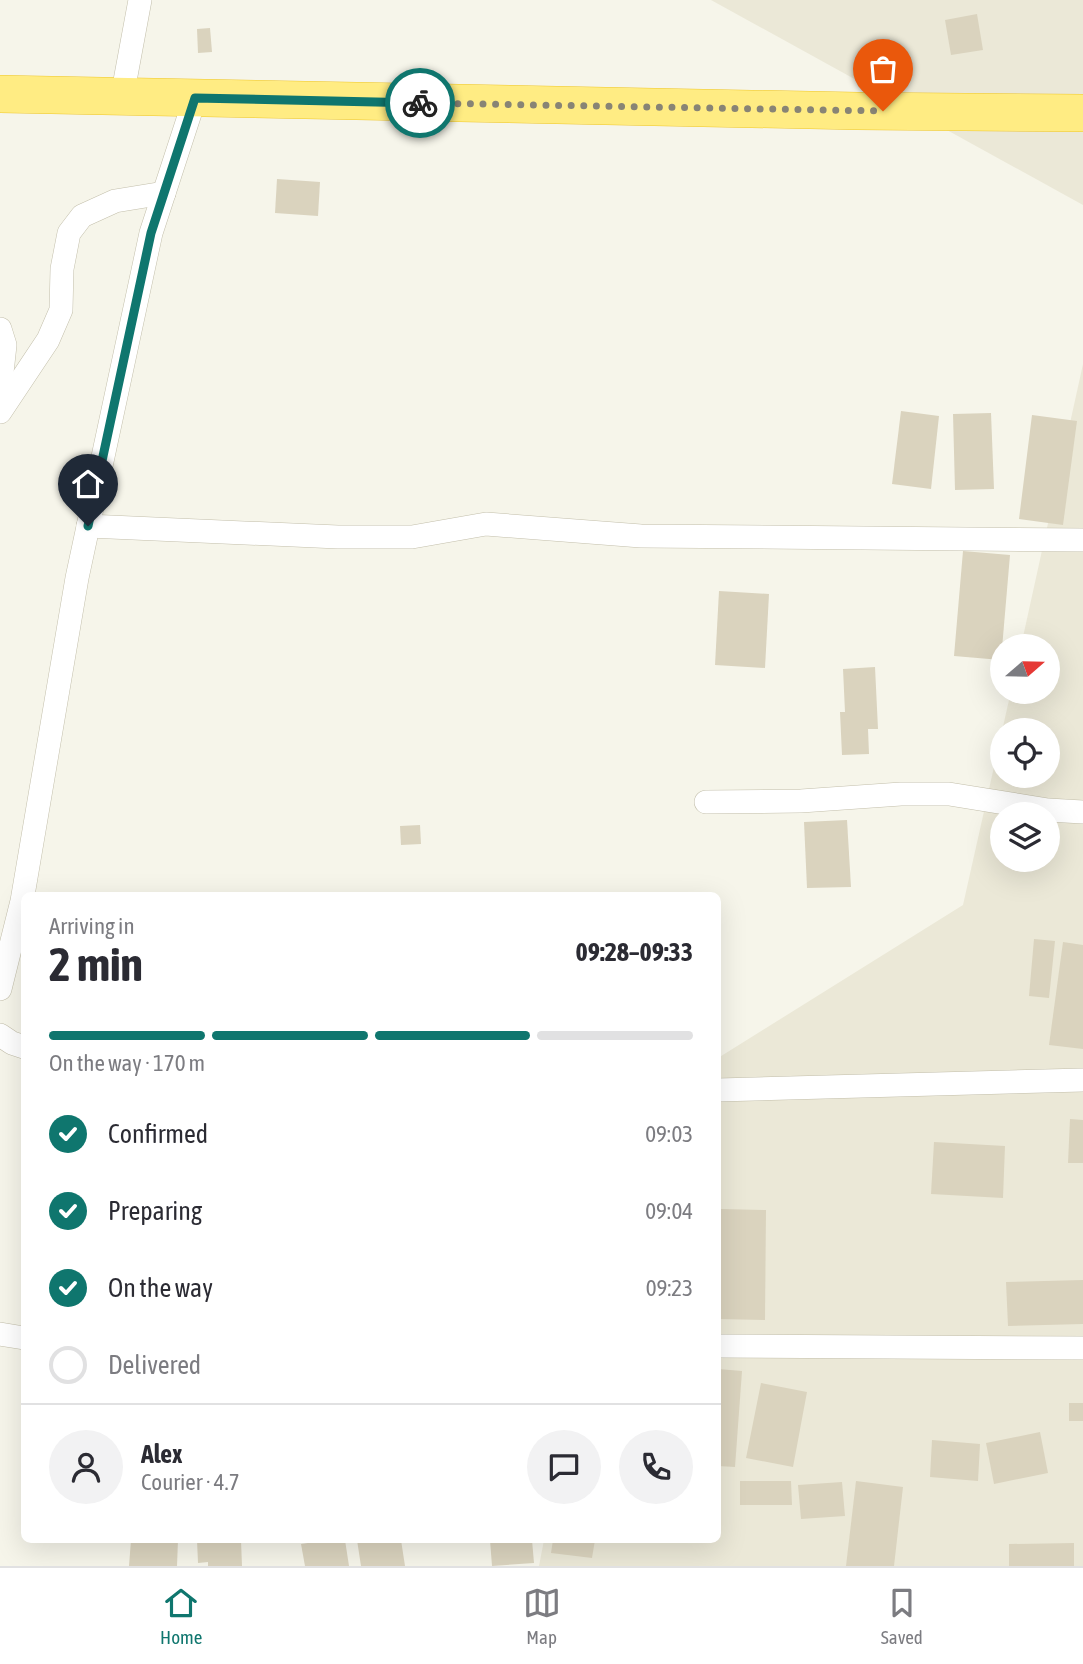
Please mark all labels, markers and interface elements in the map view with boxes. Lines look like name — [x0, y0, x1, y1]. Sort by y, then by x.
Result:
pin — [853, 39, 913, 111]
icon: bag — [864, 50, 902, 88]
courier — [385, 68, 455, 138]
icon: bike — [401, 84, 439, 122]
pin — [58, 454, 118, 526]
icon: home — [69, 465, 107, 503]
north arrow — [990, 634, 1060, 704]
map controls — [990, 634, 1060, 872]
button: locate — [990, 718, 1060, 788]
button: layers — [990, 802, 1060, 872]
text: Arriving in — [49, 913, 135, 939]
text: 09:28–09:33 — [576, 937, 693, 967]
text: 2 min — [49, 938, 143, 991]
text: On the way · 170 m — [49, 1050, 205, 1076]
icon: check — [49, 1115, 87, 1153]
text: Confirmed — [108, 1119, 208, 1149]
text: 09:03 — [645, 1121, 693, 1147]
icon: check — [49, 1192, 87, 1230]
text: Preparing — [108, 1196, 202, 1226]
text: 09:04 — [645, 1198, 693, 1224]
icon: check — [49, 1269, 87, 1307]
text: On the way — [108, 1273, 213, 1303]
text: 09:23 — [646, 1275, 693, 1301]
text: Delivered — [108, 1350, 201, 1380]
button: person — [49, 1430, 123, 1504]
button: chat — [527, 1430, 601, 1504]
button: phone — [619, 1430, 693, 1504]
text: Alex — [141, 1439, 182, 1469]
text: Courier · 4.7 — [141, 1469, 240, 1495]
tab: Home — [160, 1584, 202, 1648]
tab: Map — [523, 1584, 561, 1648]
tab: Saved — [881, 1584, 923, 1648]

